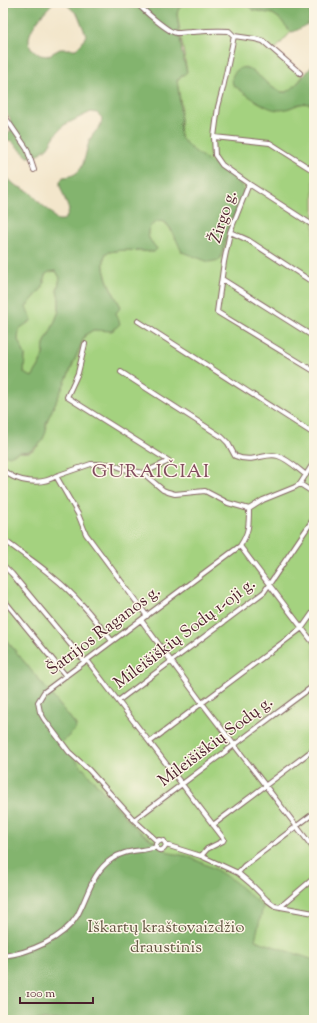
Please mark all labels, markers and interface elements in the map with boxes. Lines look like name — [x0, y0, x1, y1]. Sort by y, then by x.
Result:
street label: Žirgo g. — [204, 187, 244, 247]
district label: GURAIČIAI — [92, 459, 210, 486]
street label: Mileišiškių Sodų 1-oji g. — [109, 573, 261, 695]
street label: Šatrijos Raganos g. — [42, 580, 166, 682]
street label: Mileišiškių Sodų g. — [154, 691, 278, 793]
park label: Iškartų kraštovaizdžio draustinis — [87, 916, 245, 960]
scale bar — [20, 979, 93, 1005]
text: 100 m — [26, 985, 55, 1003]

